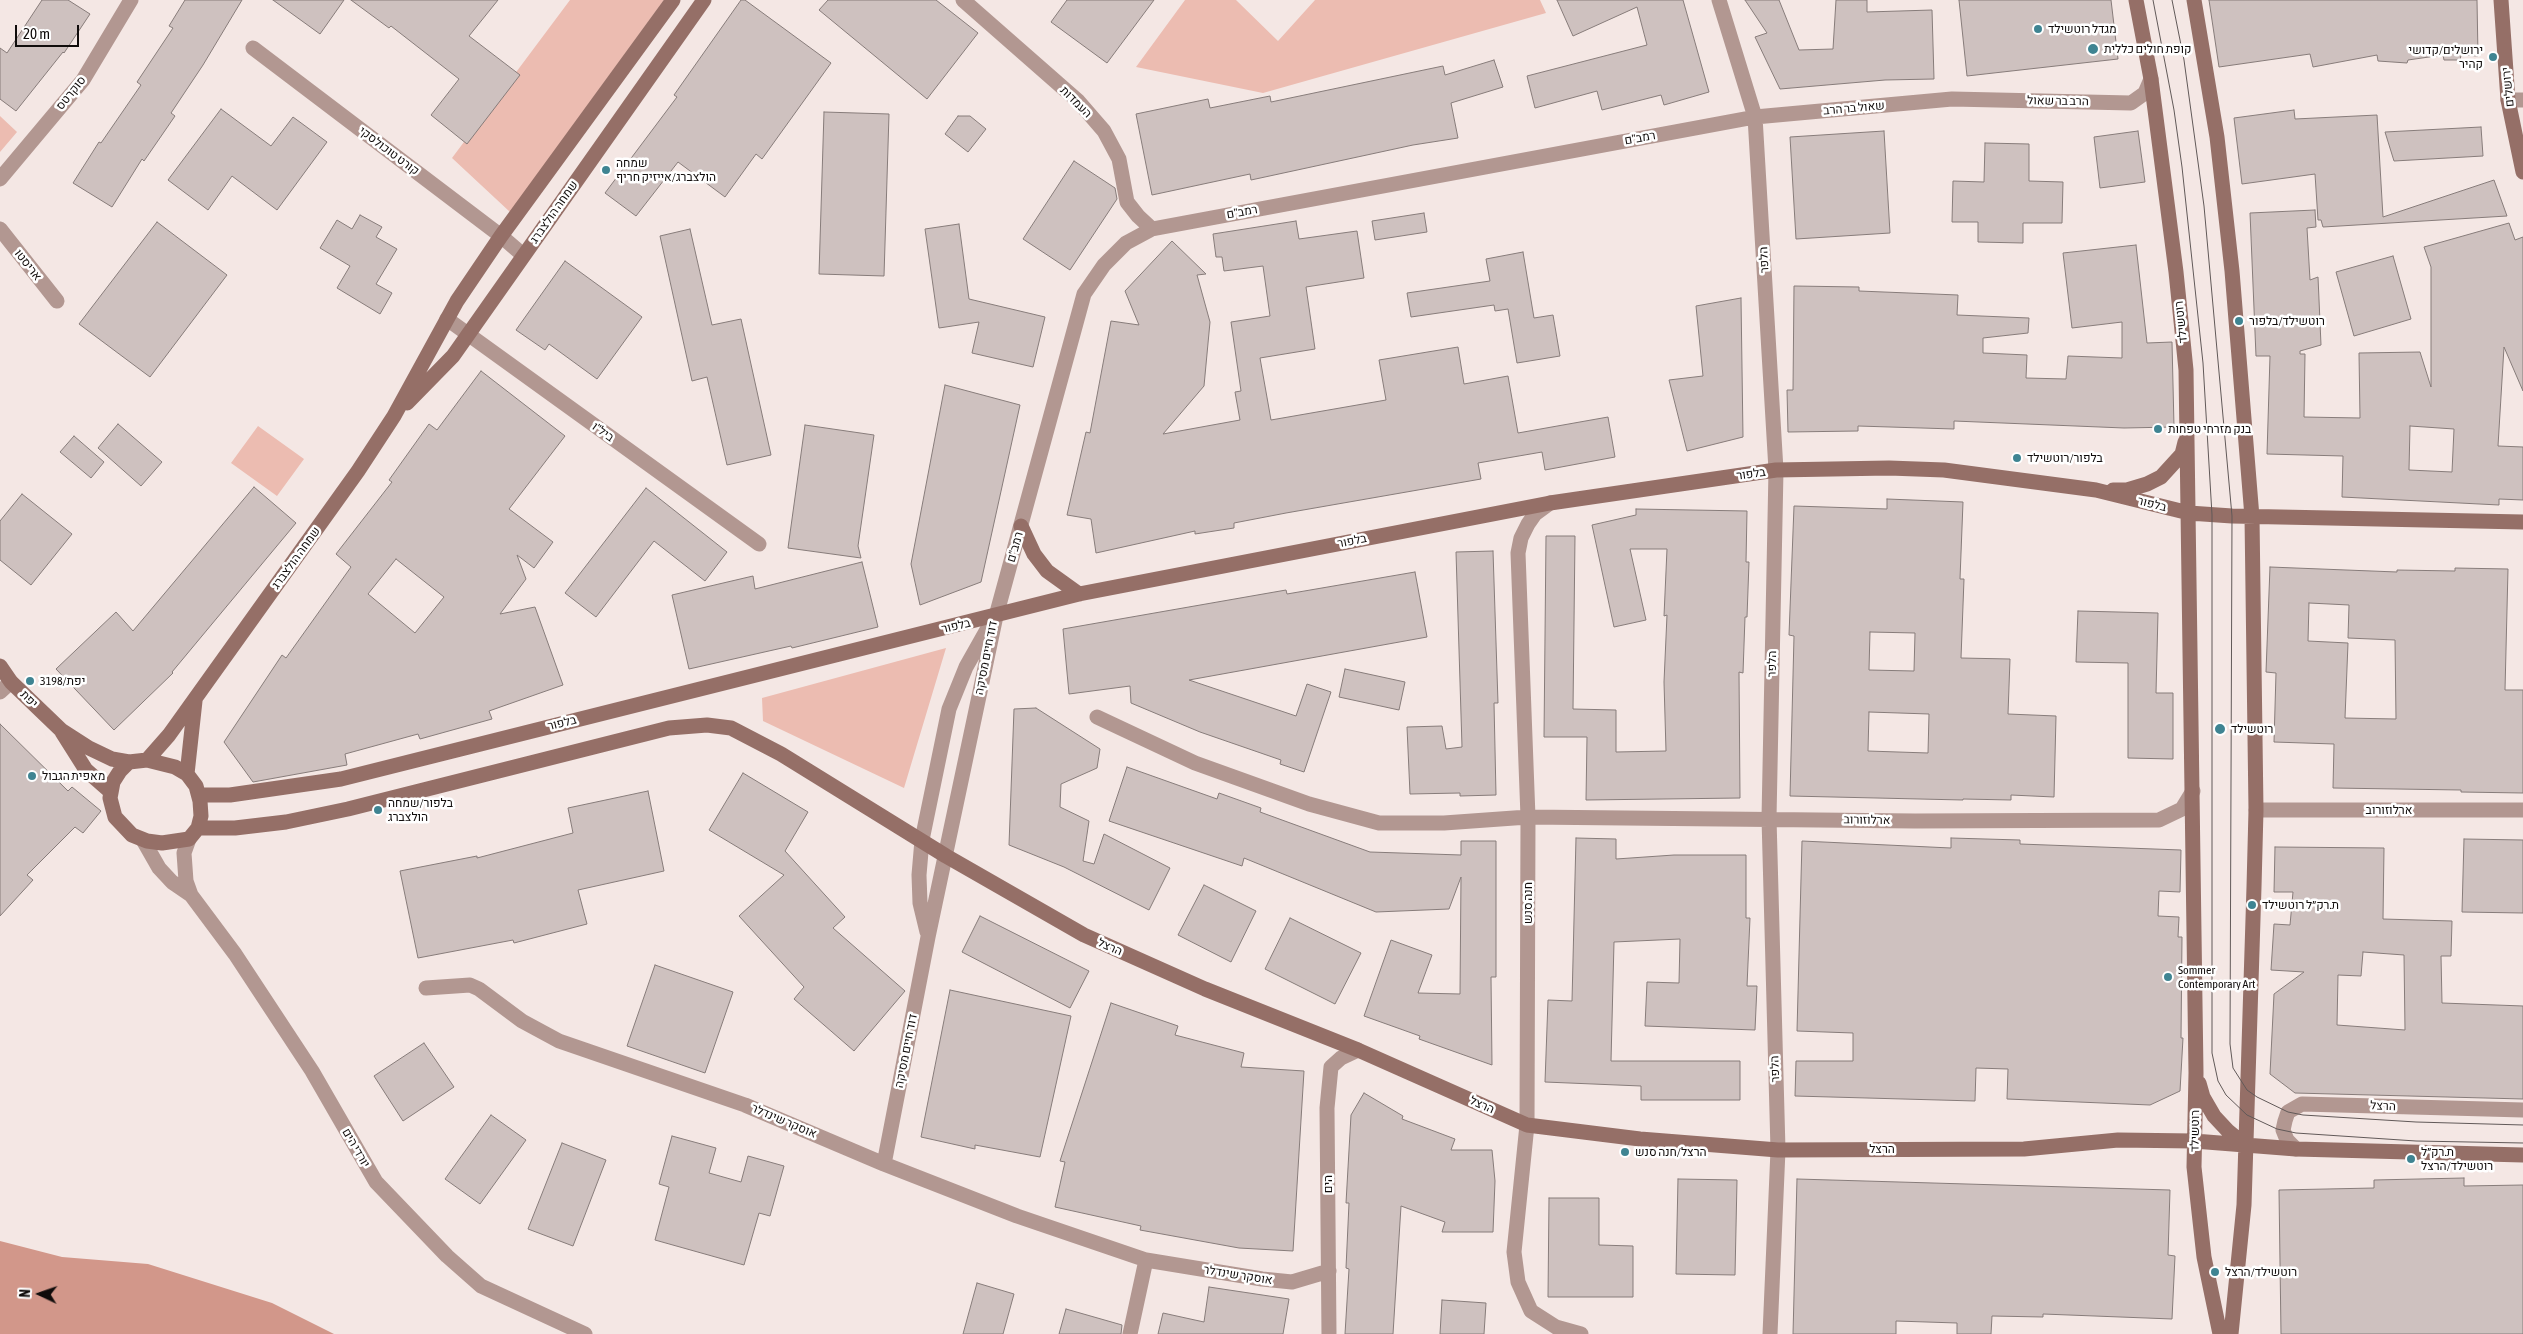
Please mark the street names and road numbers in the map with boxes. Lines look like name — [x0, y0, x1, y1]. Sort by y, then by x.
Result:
street label: ירושלים — [2499, 66, 2517, 108]
street label: סוקרטס — [53, 73, 89, 113]
street label: העמדות — [1057, 83, 1095, 121]
street label: הרב בר שאול — [2027, 93, 2089, 109]
street label: שאול בר הרב — [1823, 98, 1885, 118]
street label: קורט טוכולסקי — [356, 124, 422, 178]
street label: רמב"ם — [1623, 128, 1657, 148]
street label: שמחה הולצברג — [527, 178, 581, 246]
street label: רמב"ם — [1225, 202, 1259, 222]
street label: אריסטו — [11, 246, 45, 284]
street label: הלפר — [1756, 246, 1772, 274]
street label: רוטשילד — [2172, 300, 2190, 344]
street label: ביל"ו — [589, 419, 617, 445]
street label: בלפור — [1735, 465, 1767, 483]
street label: בלפור — [2136, 493, 2168, 515]
street label: שמחה הולצברג — [269, 524, 323, 592]
street label: רמב"ם — [1004, 530, 1026, 564]
street label: בלפור — [1336, 531, 1368, 551]
street label: בלפור — [940, 616, 972, 636]
street label: דוד חיים מסיקה — [972, 620, 1000, 696]
street label: הלפר — [1765, 651, 1779, 677]
street label: יפת — [17, 687, 41, 711]
street label: בלפור — [546, 712, 578, 734]
street label: ארלוזורוב — [2366, 803, 2412, 817]
street label: ארלוזורוב — [1843, 812, 1891, 828]
street label: חנה סנש — [1521, 882, 1535, 924]
street label: הרצל — [1095, 935, 1125, 959]
street label: דוד חיים מסיקה — [892, 1013, 920, 1089]
street label: הלפר — [1767, 1055, 1783, 1083]
street label: הרצל — [1467, 1093, 1497, 1117]
street label: הרצל — [2370, 1098, 2396, 1114]
street label: אוסקר שינדלר — [749, 1101, 819, 1141]
street label: רוטשילד — [2187, 1110, 2203, 1152]
street label: יורדי הים — [339, 1126, 373, 1170]
street label: הרצל — [1869, 1142, 1895, 1156]
street label: הים — [1321, 1175, 1335, 1193]
street label: אוסקר שינדלר — [1202, 1262, 1274, 1288]

